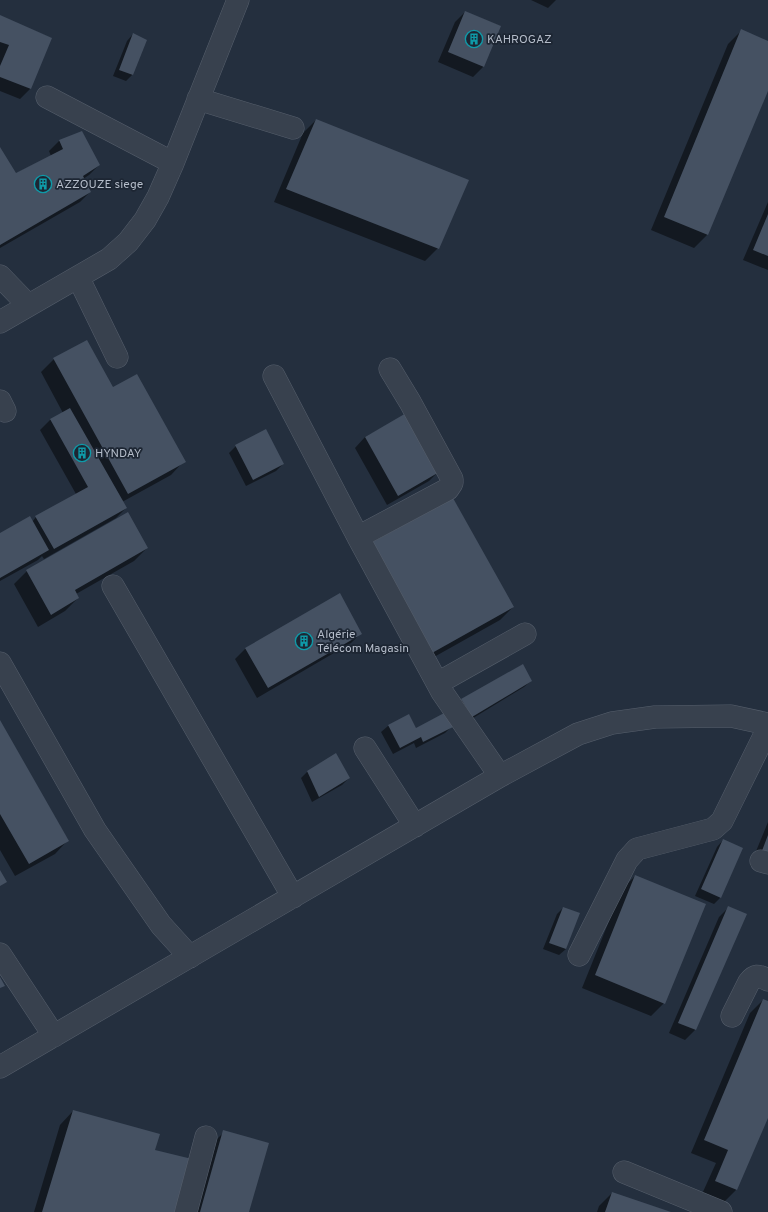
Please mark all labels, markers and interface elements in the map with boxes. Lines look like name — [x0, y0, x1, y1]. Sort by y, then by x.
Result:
building icon: KAHROGAZ — [464, 29, 484, 49]
place label: KAHROGAZ — [487, 32, 552, 48]
building icon: AZZOUZE siege — [33, 174, 53, 194]
place label: AZZOUZE siege — [56, 177, 143, 193]
building icon: HYNDAY — [72, 443, 92, 463]
place label: HYNDAY — [95, 446, 142, 462]
place label: Algérie Télécom Magasin — [317, 627, 409, 657]
building icon: Algérie Télécom Magasin — [294, 631, 314, 651]

